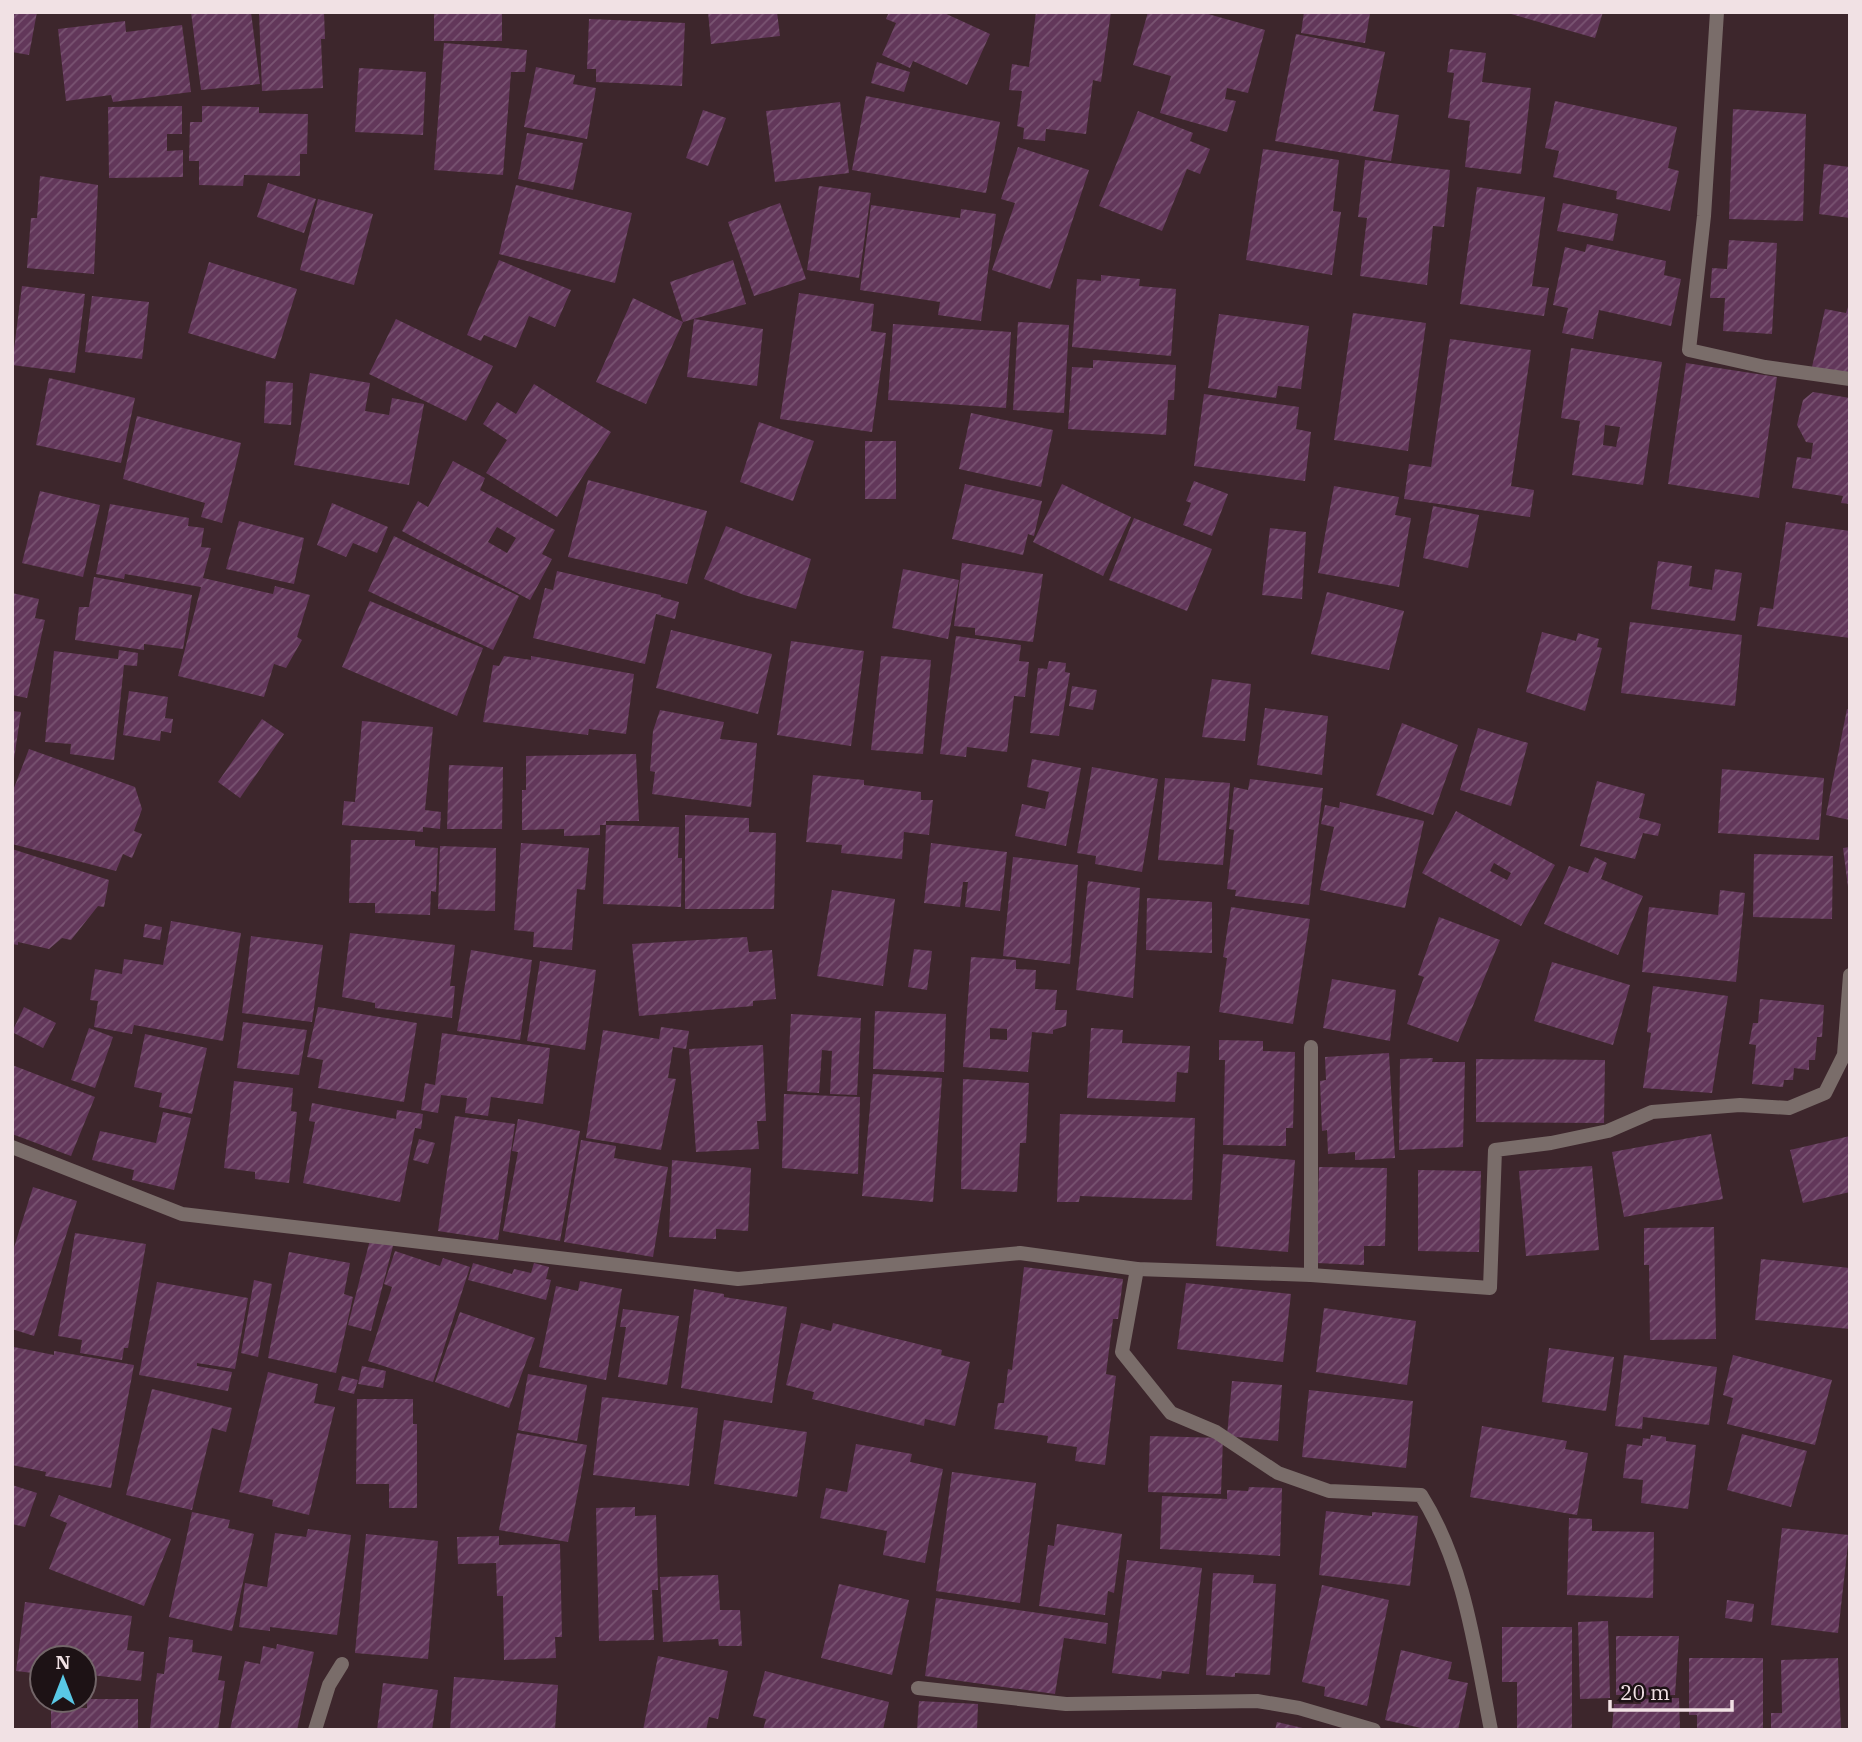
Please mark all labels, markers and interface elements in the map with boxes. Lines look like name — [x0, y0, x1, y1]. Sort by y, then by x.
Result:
north arrow — [28, 1644, 98, 1714]
text: N — [55, 1650, 71, 1674]
scale bar — [1610, 1668, 1732, 1712]
text: 20 m — [1620, 1678, 1670, 1706]

